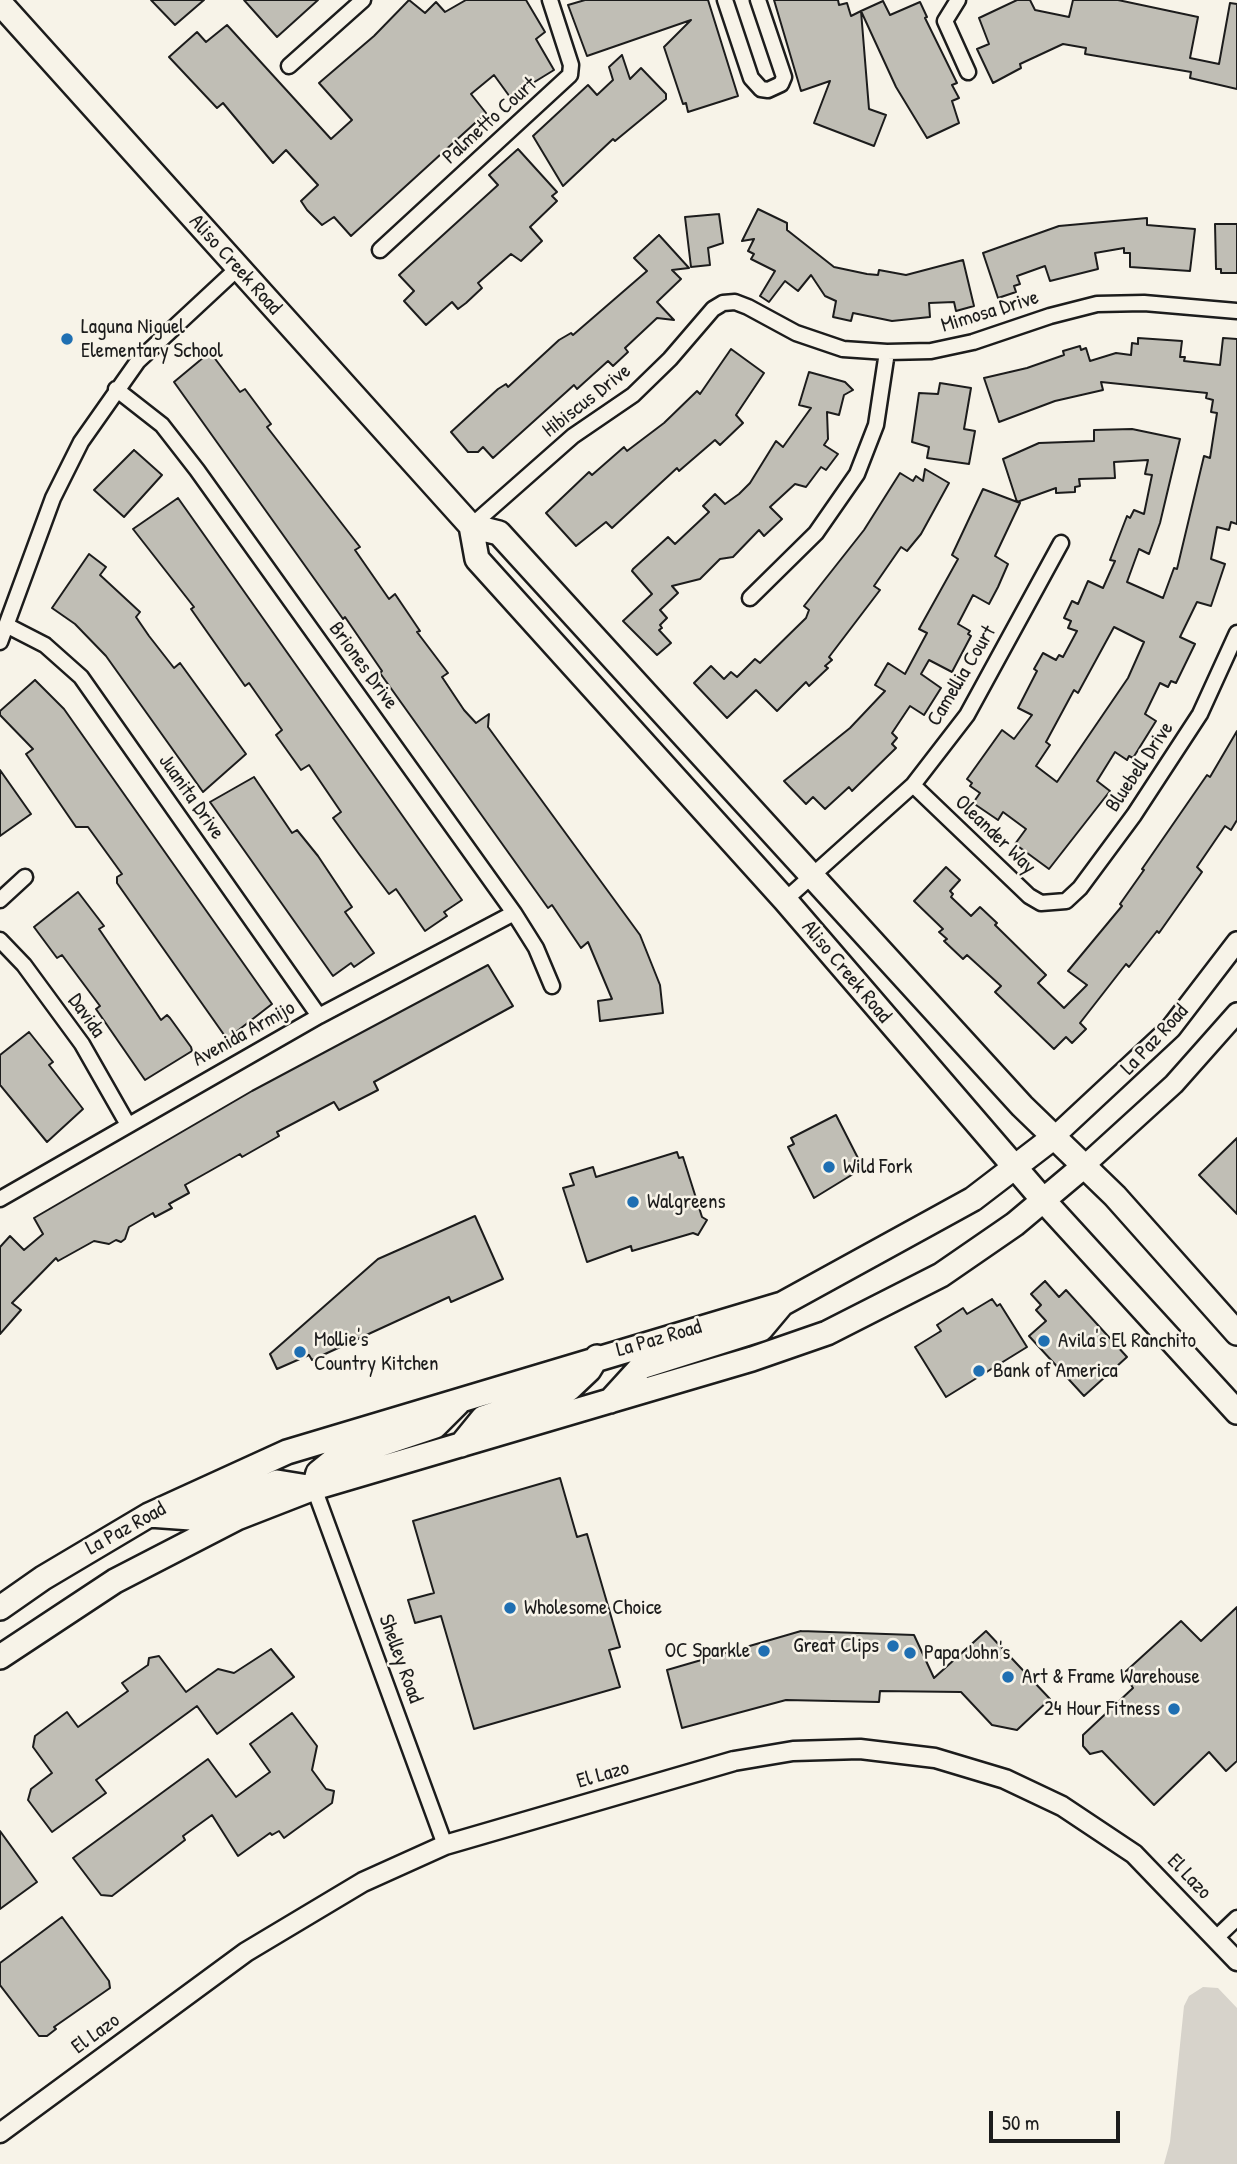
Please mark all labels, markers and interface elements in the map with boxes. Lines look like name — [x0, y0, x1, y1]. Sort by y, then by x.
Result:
street label: Palmetto Court — [438, 72, 542, 170]
street label: Aliso Creek Road — [183, 210, 287, 320]
street label: Mimosa Drive — [938, 285, 1042, 339]
place label: Laguna Niguel Elementary School — [81, 314, 223, 364]
marker: Laguna Niguel Elementary School — [59, 331, 75, 347]
street label: Hibiscus Drive — [538, 359, 636, 443]
street label: Briones Drive — [323, 617, 403, 715]
street label: Camellia Court — [922, 621, 1002, 731]
street label: Bluebell Drive — [1101, 717, 1179, 817]
street label: Juanita Drive — [152, 749, 230, 845]
street label: Oleander Way — [949, 790, 1041, 880]
street label: Aliso Creek Road — [796, 916, 896, 1028]
street label: Davida — [62, 989, 110, 1043]
street label: Avenida Armijo — [188, 996, 300, 1072]
street label: La Paz Road — [1116, 999, 1194, 1081]
place label: Wild Fork — [843, 1154, 912, 1180]
marker: Wild Fork — [821, 1159, 837, 1175]
place label: Walgreens — [647, 1189, 725, 1215]
marker: Walgreens — [625, 1194, 641, 1210]
street label: La Paz Road — [613, 1315, 705, 1363]
place label: Mollie's Country Kitchen — [314, 1327, 439, 1377]
place label: Avila's El Ranchito — [1058, 1328, 1196, 1354]
marker: Avila's El Ranchito — [1036, 1333, 1052, 1349]
marker: Mollie's Country Kitchen — [292, 1344, 308, 1360]
place label: Bank of America — [993, 1358, 1118, 1384]
marker: Bank of America — [971, 1363, 987, 1379]
street label: La Paz Road — [82, 1497, 170, 1561]
place label: Wholesome Choice — [524, 1595, 662, 1621]
marker: Wholesome Choice — [502, 1600, 518, 1616]
street label: Shelley Road — [372, 1611, 428, 1707]
place label: Great Clips — [793, 1633, 879, 1659]
place label: OC Sparkle — [664, 1638, 750, 1664]
marker: Great Clips — [885, 1638, 901, 1654]
place label: Papa John's — [924, 1640, 1010, 1666]
marker: OC Sparkle — [756, 1643, 772, 1659]
marker: Papa John's — [902, 1645, 918, 1661]
place label: Art & Frame Warehouse — [1022, 1664, 1200, 1690]
marker: Art & Frame Warehouse — [1000, 1669, 1016, 1685]
place label: 24 Hour Fitness — [1044, 1696, 1160, 1722]
marker: 24 Hour Fitness — [1166, 1701, 1182, 1717]
street label: El Lazo — [574, 1756, 632, 1794]
street label: El Lazo — [1161, 1849, 1217, 1905]
street label: El Lazo — [67, 2008, 125, 2060]
scale bar — [992, 2098, 1123, 2142]
text: 50 m — [1002, 2108, 1039, 2137]

